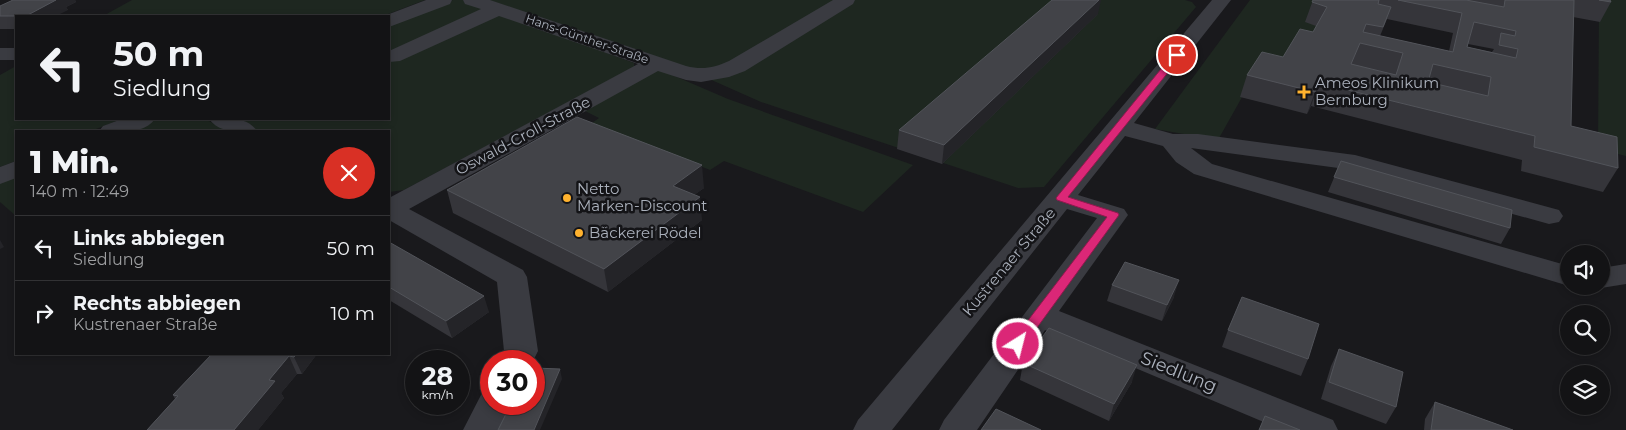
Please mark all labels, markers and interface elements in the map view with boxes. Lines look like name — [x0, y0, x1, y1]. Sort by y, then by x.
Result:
street label: Hans-Günther-Straße — [524, 10, 651, 67]
text: 50 m — [113, 32, 204, 75]
pin — [1156, 34, 1198, 76]
icon: left — [30, 35, 95, 100]
icon: arrive — [1163, 41, 1191, 69]
place label: Ameos Klinikum Bernburg — [1315, 73, 1439, 109]
text: Siedlung — [113, 75, 211, 102]
marker: Ameos Klinikum Bernburg — [1297, 85, 1311, 99]
street label: Oswald-Croll-Straße — [452, 92, 593, 179]
text: 1 Min. — [30, 144, 118, 181]
button: close — [323, 147, 375, 199]
place label: Netto Marken-Discount — [577, 179, 707, 215]
text: 140 m · 12:49 — [30, 182, 129, 201]
marker: Netto Marken-Discount — [561, 192, 573, 204]
street label: Kustrenaer Straße — [958, 204, 1059, 320]
place label: Bäckerei Rödel — [589, 223, 702, 242]
text: Links abbiegen — [73, 227, 225, 250]
marker: Bäckerei Rödel — [573, 227, 585, 239]
icon: left — [30, 234, 58, 262]
text: 50 m — [327, 237, 375, 260]
map controls — [1560, 245, 1610, 415]
button: sound — [1560, 245, 1610, 295]
text: Siedlung — [73, 250, 145, 269]
text: Rechts abbiegen — [73, 292, 241, 315]
icon: right — [30, 299, 58, 327]
text: 10 m — [330, 302, 375, 325]
button: search — [1560, 305, 1610, 355]
text: Kustrenaer Straße — [73, 315, 217, 334]
position arrow — [991, 317, 1043, 369]
street label: Siedlung — [1138, 347, 1220, 397]
speed limit sign: 30 — [480, 350, 545, 415]
text: 28 — [422, 361, 453, 391]
button: layers — [1560, 365, 1610, 415]
text: km/h — [421, 387, 454, 402]

